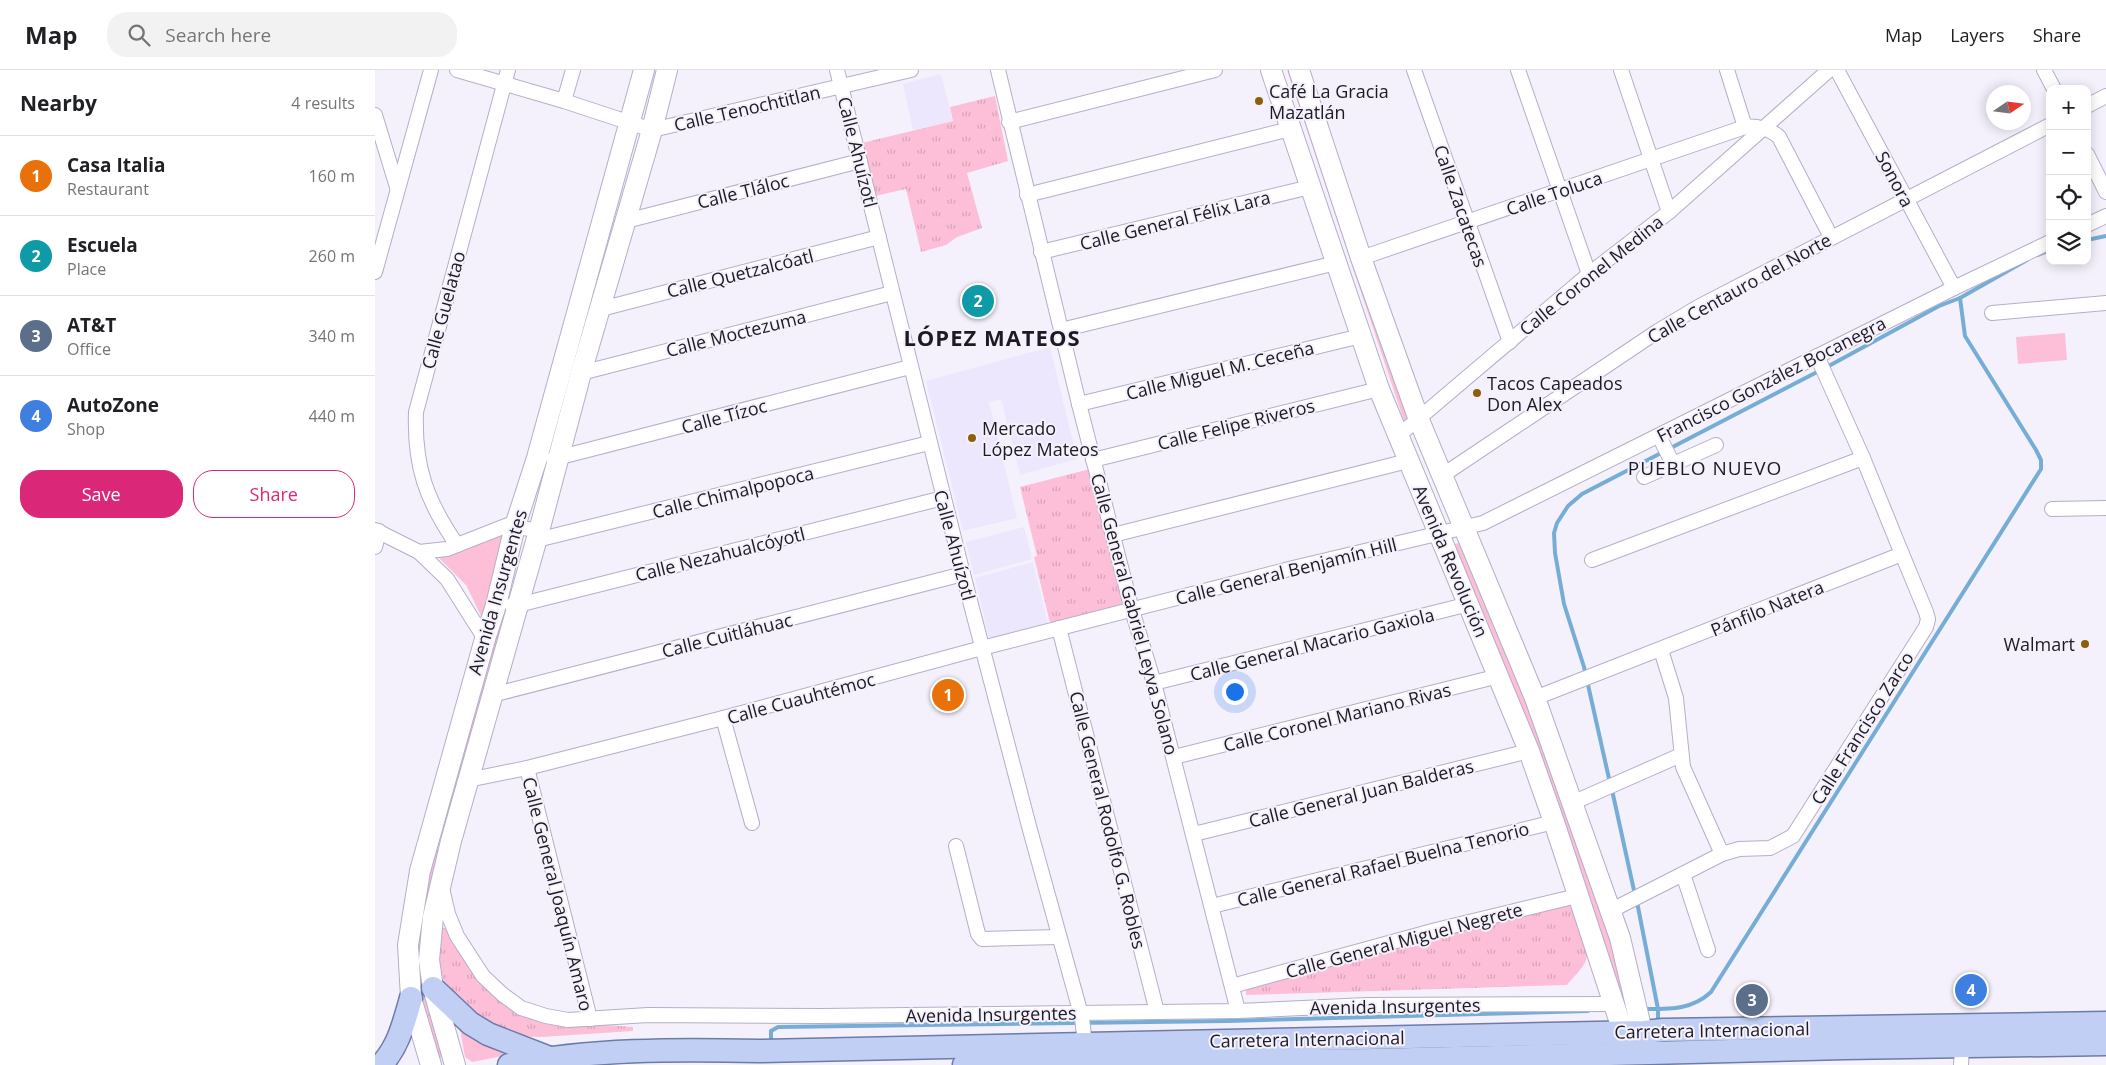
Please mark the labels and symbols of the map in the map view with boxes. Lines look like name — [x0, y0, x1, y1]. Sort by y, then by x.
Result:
street label: Calle Tenochtitlan — [671, 79, 823, 137]
place label: Café La Gracia Mazatlán — [1269, 79, 1389, 124]
north arrow — [1986, 85, 2031, 130]
street label: Calle Ahuízotl — [833, 94, 883, 210]
marker: Café La Gracia Mazatlán — [1253, 95, 1265, 107]
street label: Calle Zacatecas — [1429, 142, 1493, 270]
street label: Sonora — [1870, 147, 1920, 211]
street label: Calle Toluca — [1503, 165, 1605, 221]
street label: Calle Tláloc — [695, 168, 792, 214]
street label: Calle General Félix Lara — [1077, 185, 1273, 255]
street label: Calle Coronel Medina — [1514, 209, 1668, 341]
street label: Calle Centauro del Norte — [1643, 227, 1835, 349]
street label: Calle Quetzalcóatl — [664, 243, 816, 303]
street label: Calle Guelatao — [416, 248, 470, 372]
pin: 2 — [962, 282, 994, 320]
street label: Calle Moctezuma — [663, 304, 809, 362]
street label: Francisco González Bocanegra — [1652, 311, 1890, 447]
district label: LÓPEZ MATEOS — [903, 322, 1081, 352]
street label: Calle Miguel M. Ceceña — [1124, 335, 1316, 405]
place label: Tacos Capeados Don Alex — [1487, 371, 1623, 416]
marker: Tacos Capeados Don Alex — [1471, 387, 1483, 399]
street label: Calle Tízoc — [679, 393, 770, 439]
street label: Calle Felipe Riveros — [1155, 393, 1317, 455]
place label: Mercado López Mateos — [982, 416, 1099, 461]
marker: Mercado López Mateos — [966, 432, 978, 444]
district label: PUEBLO NUEVO — [1628, 455, 1782, 481]
street label: Calle Chimalpopoca — [650, 460, 816, 524]
street label: Calle General Gabriel Leyva Solano — [1086, 470, 1184, 758]
street label: Avenida Revolución — [1408, 481, 1494, 641]
street label: Calle Ahuízotl — [929, 487, 981, 603]
street label: Avenida Insurgentes — [462, 507, 532, 677]
street label: Calle Nezahualcóyotl — [633, 521, 807, 587]
street label: Calle General Benjamín Hill — [1173, 532, 1399, 610]
street label: Pánfilo Natera — [1707, 574, 1827, 642]
street label: Calle General Macario Gaxiola — [1187, 602, 1437, 686]
street label: Calle Cuitláhuac — [659, 607, 795, 663]
place label: Walmart — [2003, 632, 2075, 656]
marker: Walmart — [2079, 638, 2091, 650]
street label: Calle Francisco Zarco — [1805, 647, 1919, 809]
street label: Calle Cuauhtémoc — [724, 667, 878, 729]
pin: 1 — [932, 676, 964, 714]
street label: Calle Coronel Mariano Rivas — [1221, 677, 1453, 757]
your location — [1222, 679, 1248, 705]
street label: Calle General Rodolfo G. Robles — [1064, 689, 1152, 951]
street label: Calle General Juan Balderas — [1246, 753, 1476, 833]
street label: Calle General Joaquín Amaro — [517, 774, 599, 1014]
street label: Calle General Rafael Buelna Tenorio — [1234, 816, 1532, 912]
street label: Calle General Miguel Negrete — [1283, 897, 1525, 983]
pin: 4 — [1955, 971, 1987, 1009]
pin: 3 — [1736, 981, 1768, 1019]
street label: Avenida Insurgentes — [1309, 993, 1481, 1019]
street label: Avenida Insurgentes — [905, 1001, 1077, 1027]
street label: Carretera Internacional — [1614, 1016, 1810, 1044]
street label: Carretera Internacional — [1209, 1025, 1405, 1053]

